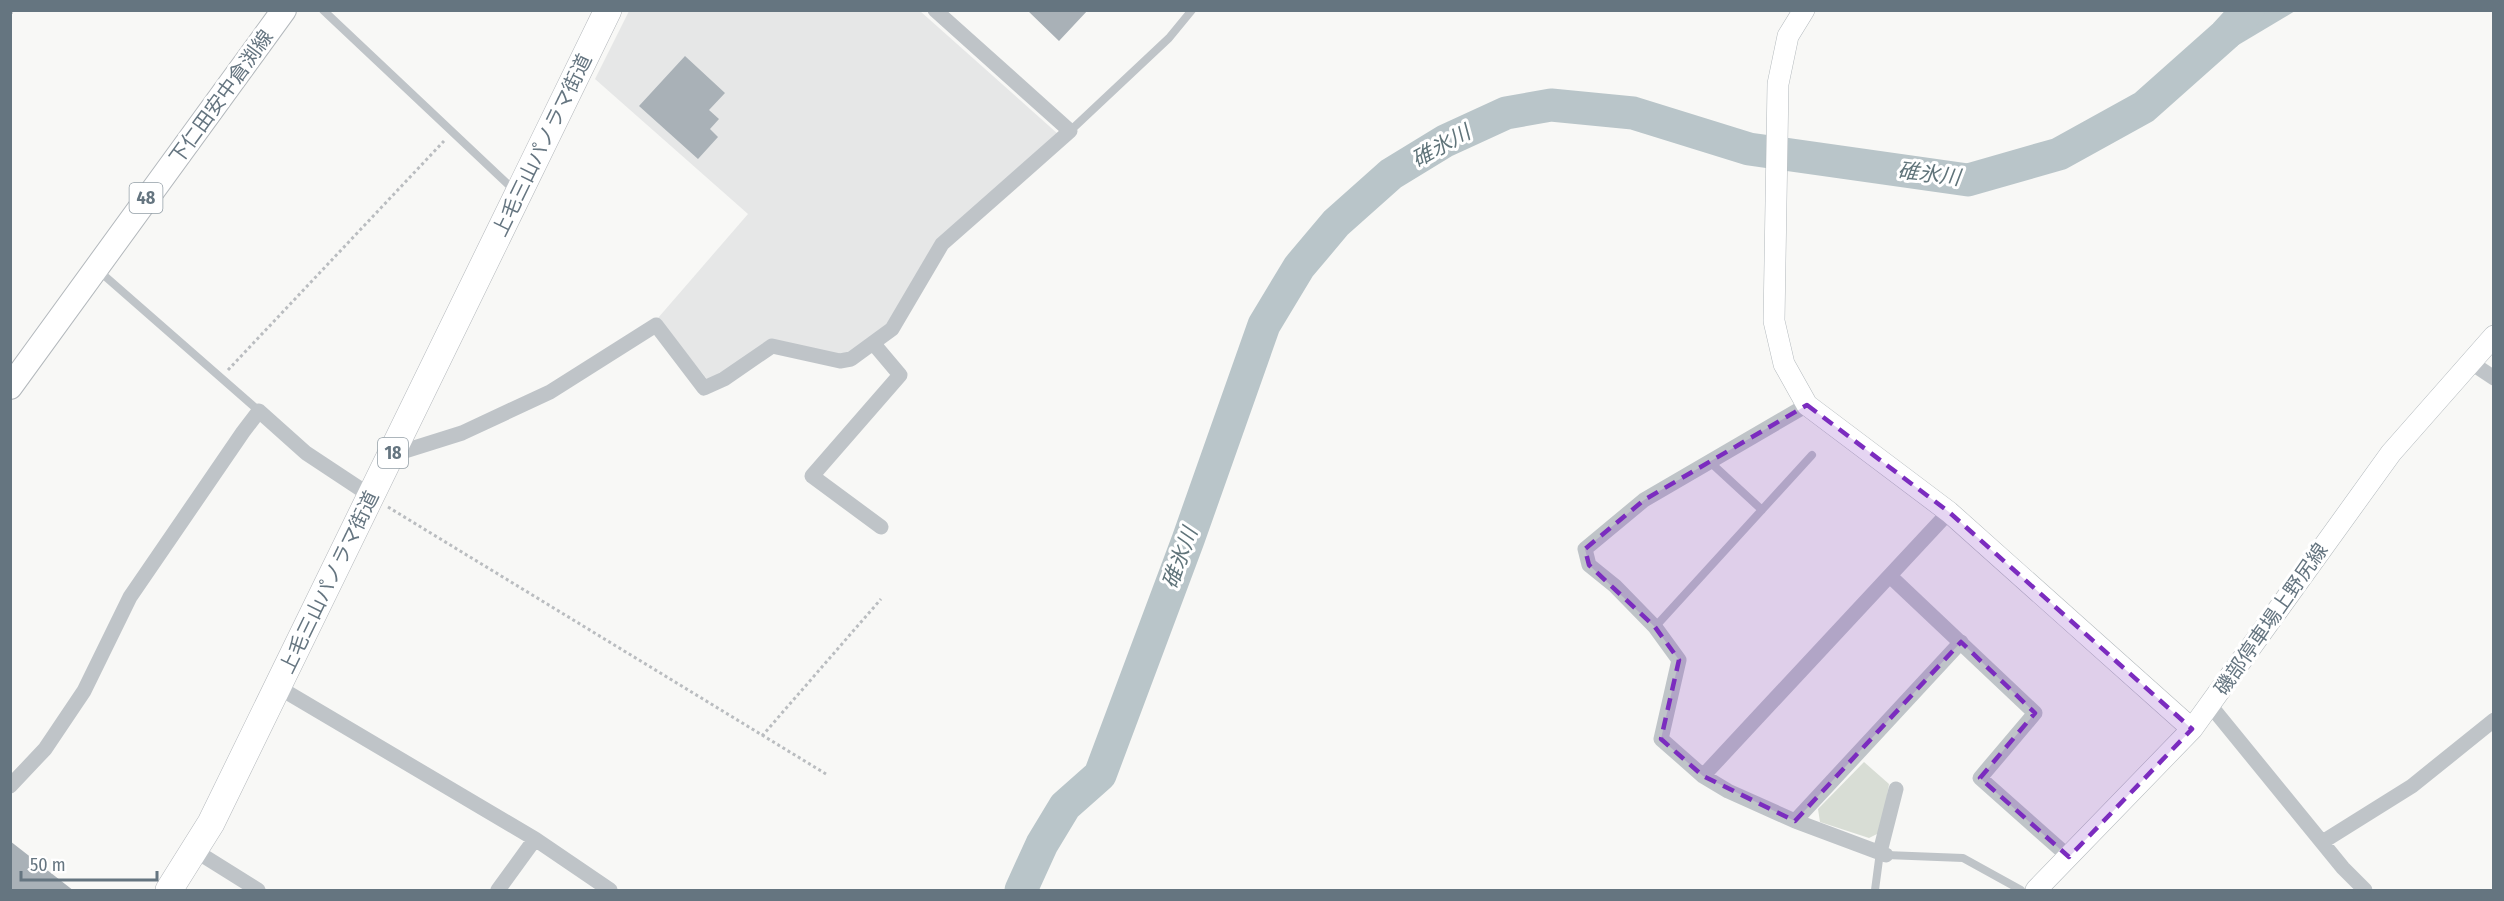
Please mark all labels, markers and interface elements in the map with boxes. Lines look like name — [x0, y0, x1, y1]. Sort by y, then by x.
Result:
street label: 下仁田安中倉渕線 — [164, 25, 278, 169]
street label: 上毛三山パノラマ街道 — [487, 50, 597, 240]
water label: 碓氷川 — [1407, 118, 1477, 173]
water label: 碓氷川 — [1896, 157, 1964, 191]
road number: 48 — [130, 183, 162, 213]
road number: 18 — [378, 438, 408, 468]
street label: 上毛三山パノラマ街道 — [274, 487, 384, 677]
water label: 碓氷川 — [1157, 522, 1204, 592]
street label: 磯部停車場上野尻線 — [2210, 538, 2332, 700]
scale bar — [21, 844, 158, 882]
text: 50 m — [30, 854, 66, 876]

